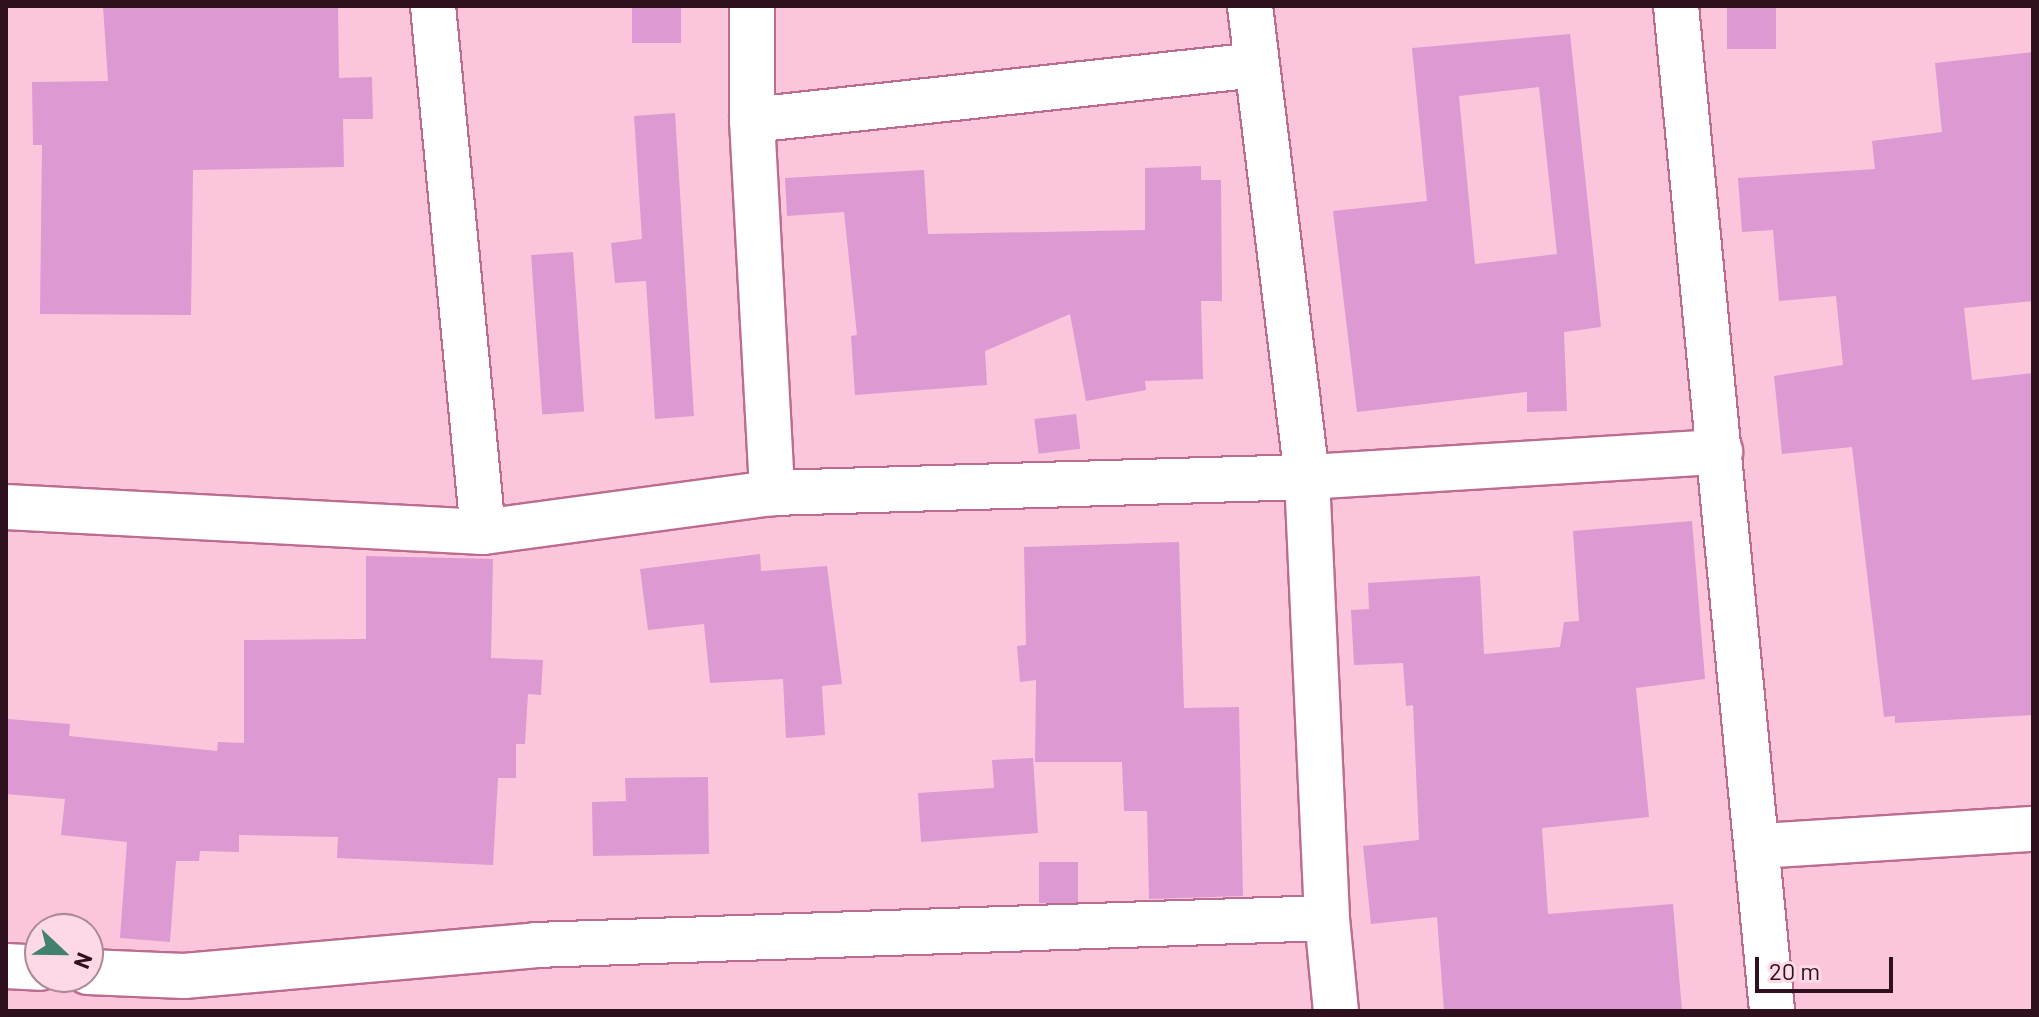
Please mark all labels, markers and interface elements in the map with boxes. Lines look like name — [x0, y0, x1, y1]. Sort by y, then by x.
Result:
north arrow — [24, 913, 104, 993]
scale bar — [1759, 941, 1897, 991]
text: N — [70, 950, 99, 973]
text: 20 m — [1769, 956, 1820, 985]

